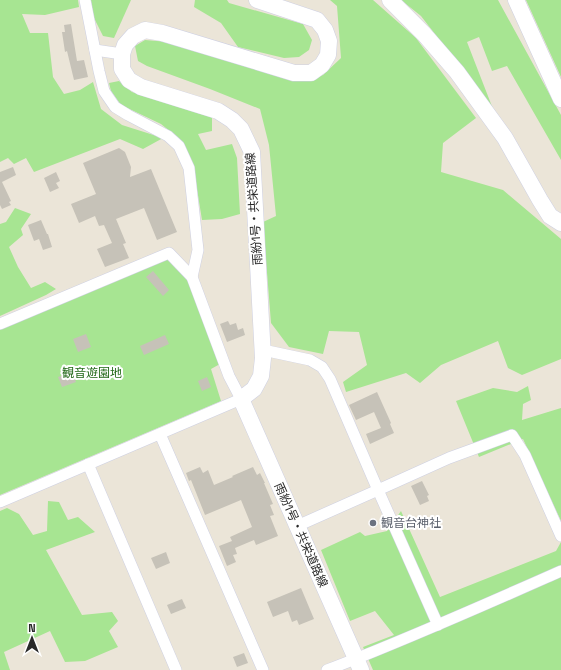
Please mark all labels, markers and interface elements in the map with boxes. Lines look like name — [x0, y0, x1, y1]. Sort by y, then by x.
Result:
street label: 雨紛1号・共栄道路線 — [242, 152, 266, 266]
park label: 観音遊園地 — [62, 365, 122, 381]
street label: 雨紛1号・共栄道路線 — [271, 480, 331, 590]
place label: 観音台神社 — [381, 515, 441, 531]
marker: 観音台神社 — [368, 518, 378, 528]
north arrow — [12, 618, 52, 658]
text: N — [28, 621, 36, 635]

